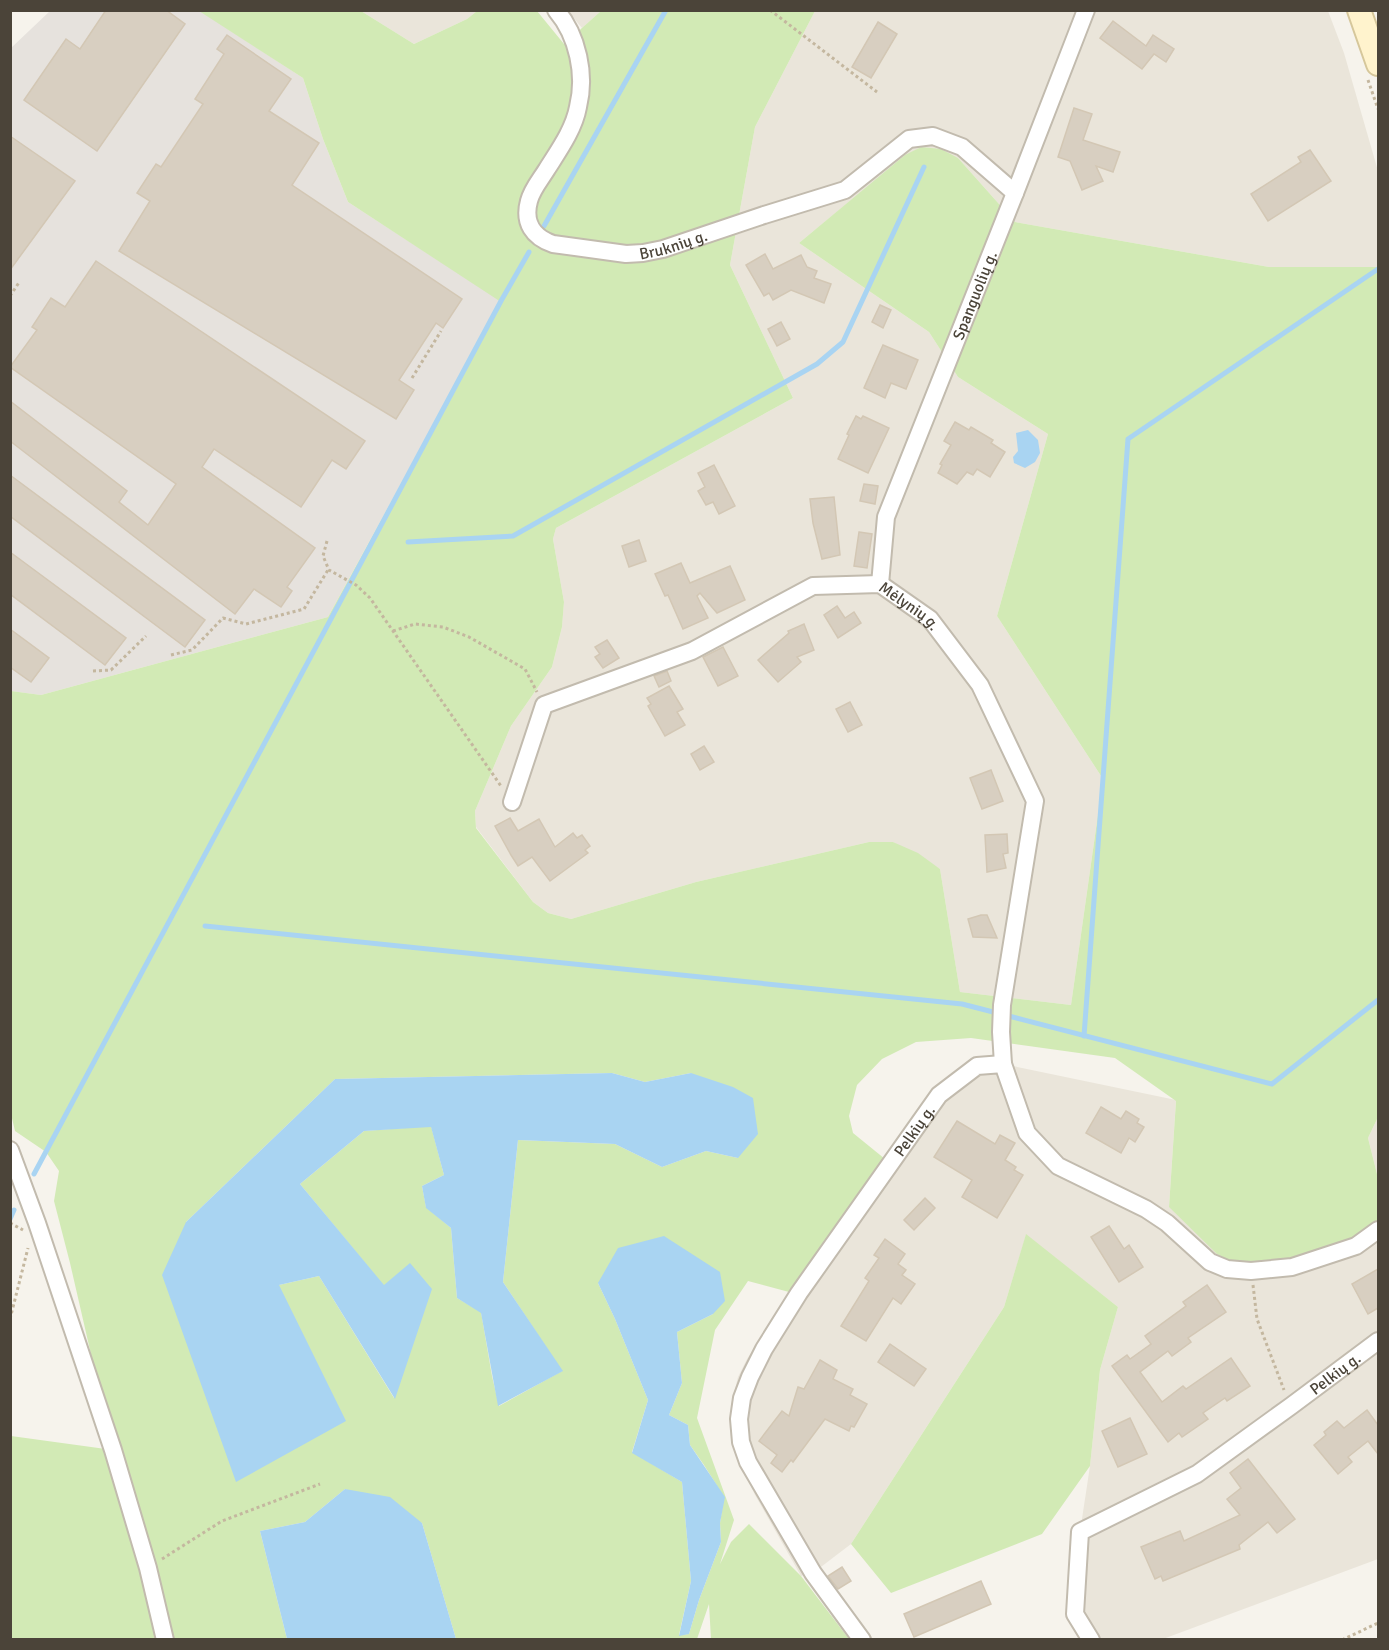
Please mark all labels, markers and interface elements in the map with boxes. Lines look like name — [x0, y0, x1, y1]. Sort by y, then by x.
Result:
street label: Bruknių g. — [638, 226, 710, 265]
street label: Spanguolių g. — [949, 248, 1002, 343]
street label: Mėlynių g. — [875, 577, 944, 635]
street label: Pelkių g. — [890, 1101, 940, 1161]
street label: Pelkių g. — [1306, 1349, 1365, 1400]

